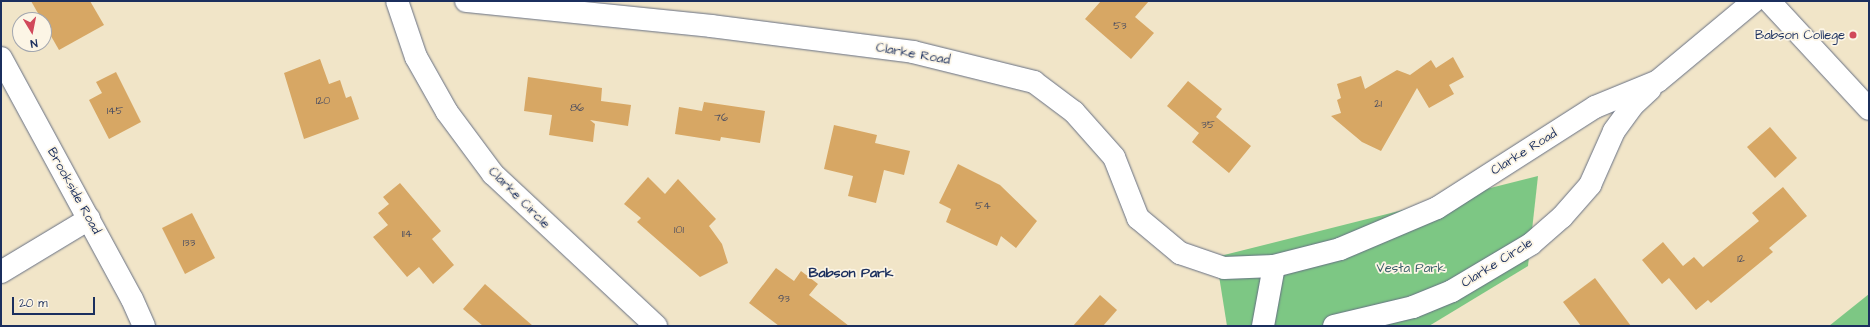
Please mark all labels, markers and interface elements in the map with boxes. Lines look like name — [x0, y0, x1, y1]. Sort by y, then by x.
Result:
north arrow — [12, 12, 52, 52]
house number: 53 — [1113, 19, 1127, 33]
place label: Babson College — [1755, 27, 1845, 43]
marker: Babson College — [1848, 30, 1858, 40]
text: N — [29, 35, 39, 51]
street label: Clarke Road — [875, 40, 951, 68]
house number: 120 — [316, 94, 330, 108]
house number: 21 — [1374, 97, 1382, 111]
house number: 86 — [570, 101, 584, 115]
house number: 145 — [107, 104, 123, 118]
house number: 76 — [714, 111, 728, 125]
house number: 35 — [1201, 118, 1215, 132]
street label: Clarke Road — [1488, 125, 1560, 179]
street label: Brookside Road — [44, 145, 104, 237]
street label: Clarke Circle — [485, 164, 553, 232]
house number: 54 — [975, 199, 991, 213]
house number: 101 — [674, 223, 684, 237]
house number: 114 — [402, 227, 412, 241]
street label: Clarke Circle — [1459, 235, 1535, 291]
house number: 133 — [183, 236, 195, 250]
house number: 12 — [1737, 252, 1745, 266]
park label: Vesta Park — [1377, 260, 1445, 276]
district label: Babson Park — [809, 265, 893, 281]
scale bar — [14, 289, 97, 315]
house number: 93 — [778, 292, 790, 306]
text: 20 m — [19, 295, 48, 312]

